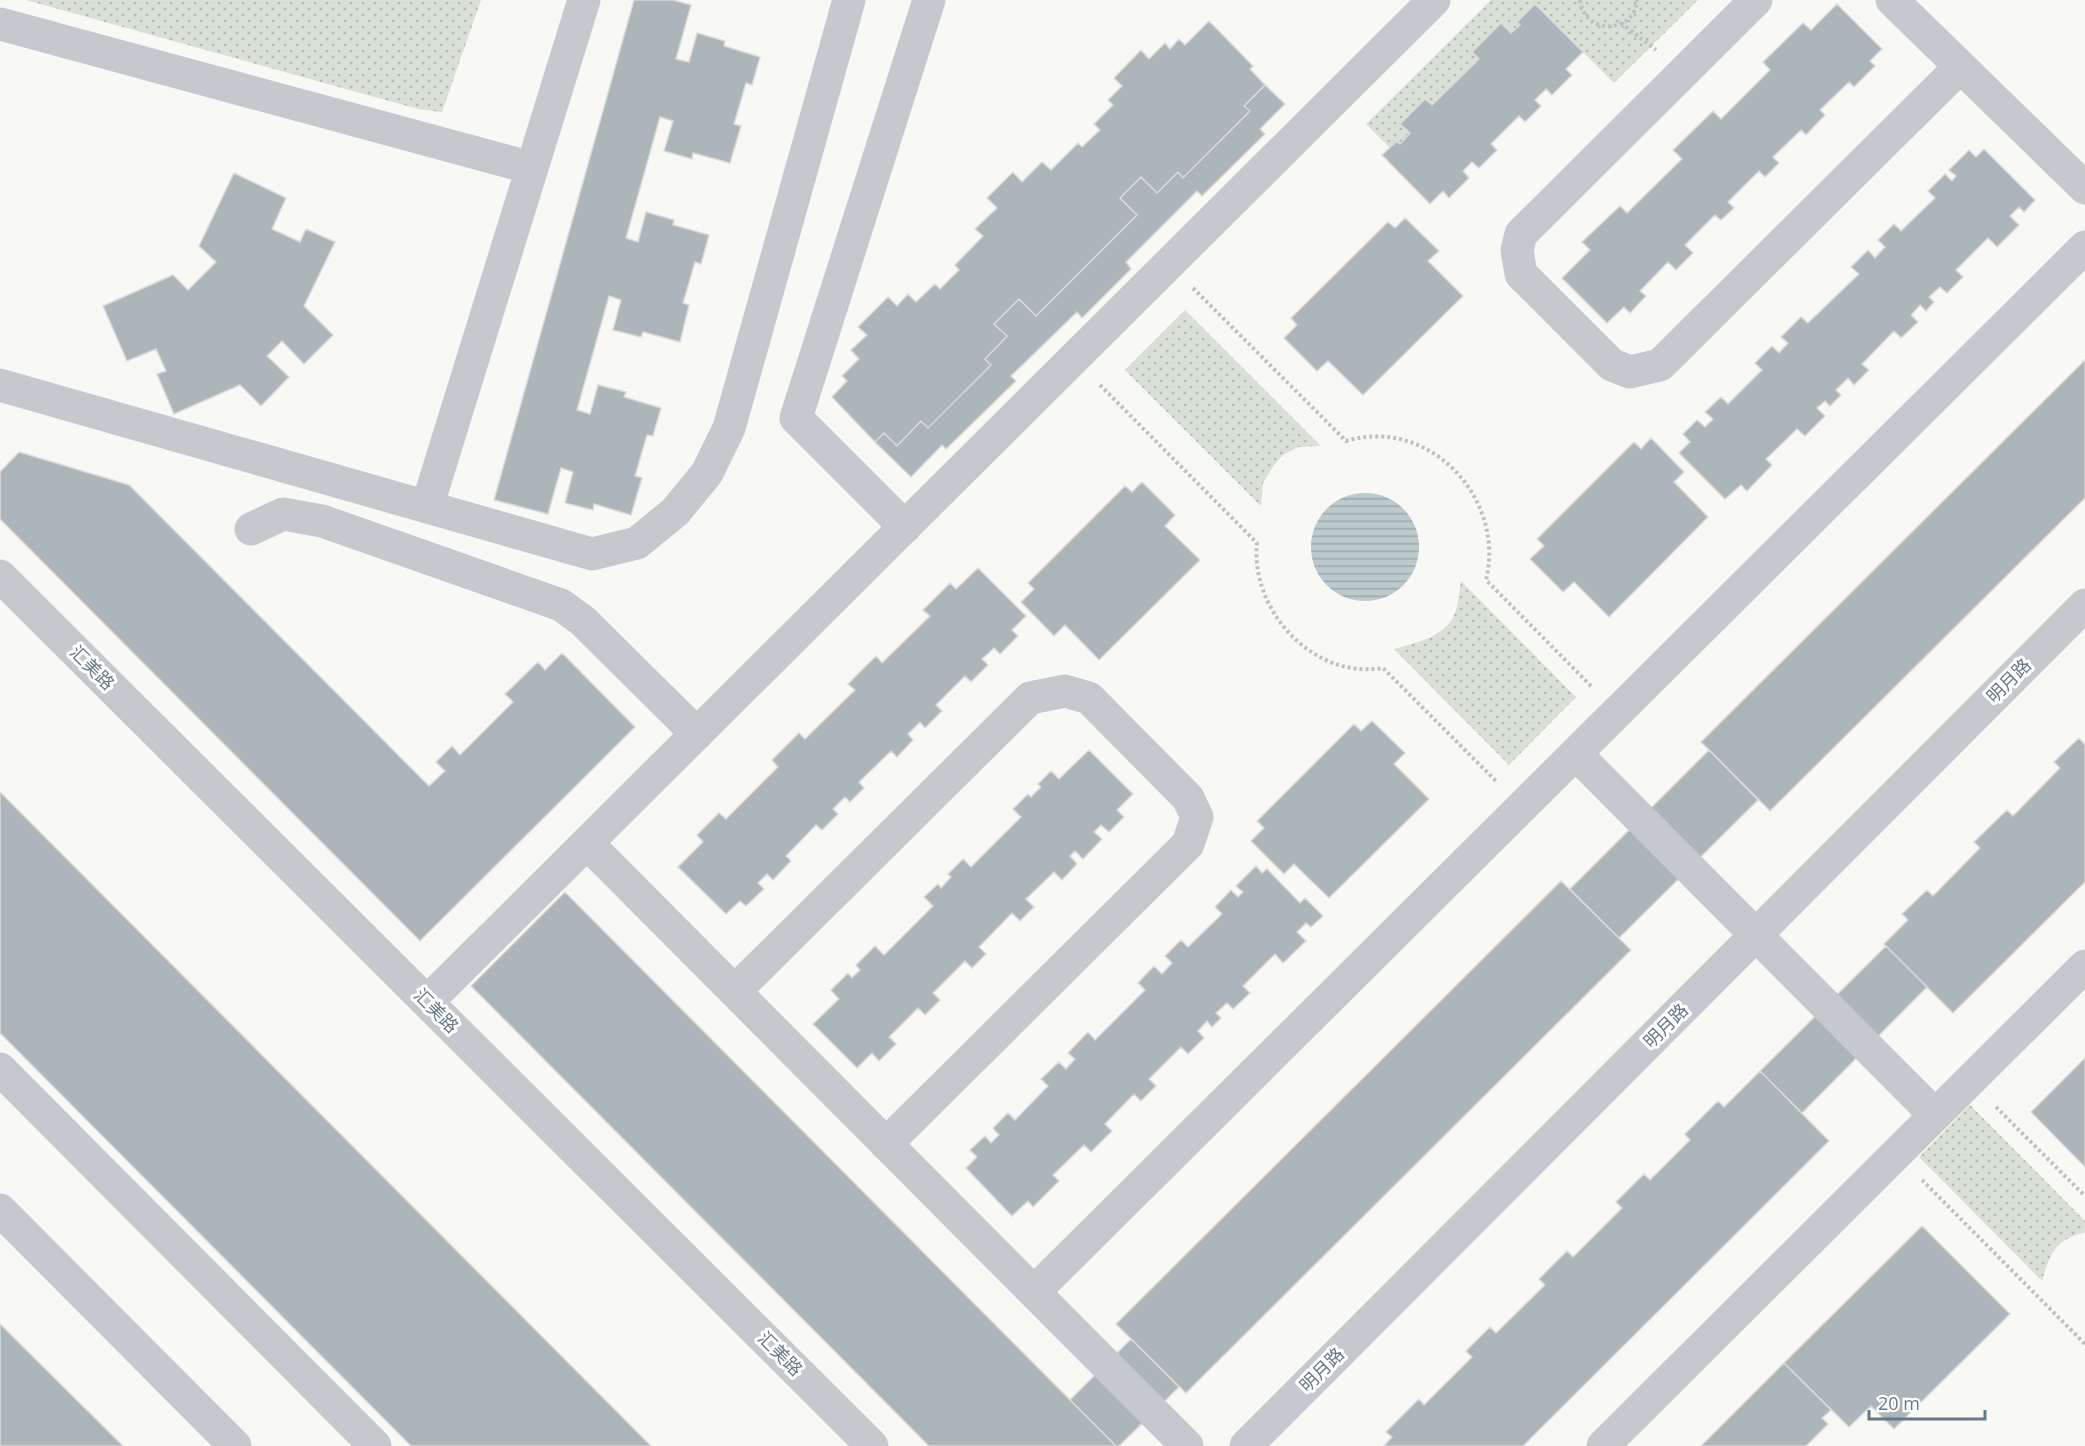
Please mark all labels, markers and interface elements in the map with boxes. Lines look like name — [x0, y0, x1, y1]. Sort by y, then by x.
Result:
street label: 汇美路 — [65, 640, 120, 695]
street label: 明月路 — [1981, 653, 2036, 708]
street label: 汇美路 — [409, 983, 464, 1038]
street label: 明月路 — [1638, 998, 1693, 1053]
street label: 汇美路 — [753, 1326, 808, 1381]
street label: 明月路 — [1294, 1342, 1349, 1397]
scale bar — [1869, 1383, 1984, 1421]
text: 20 m — [1878, 1391, 1920, 1415]

